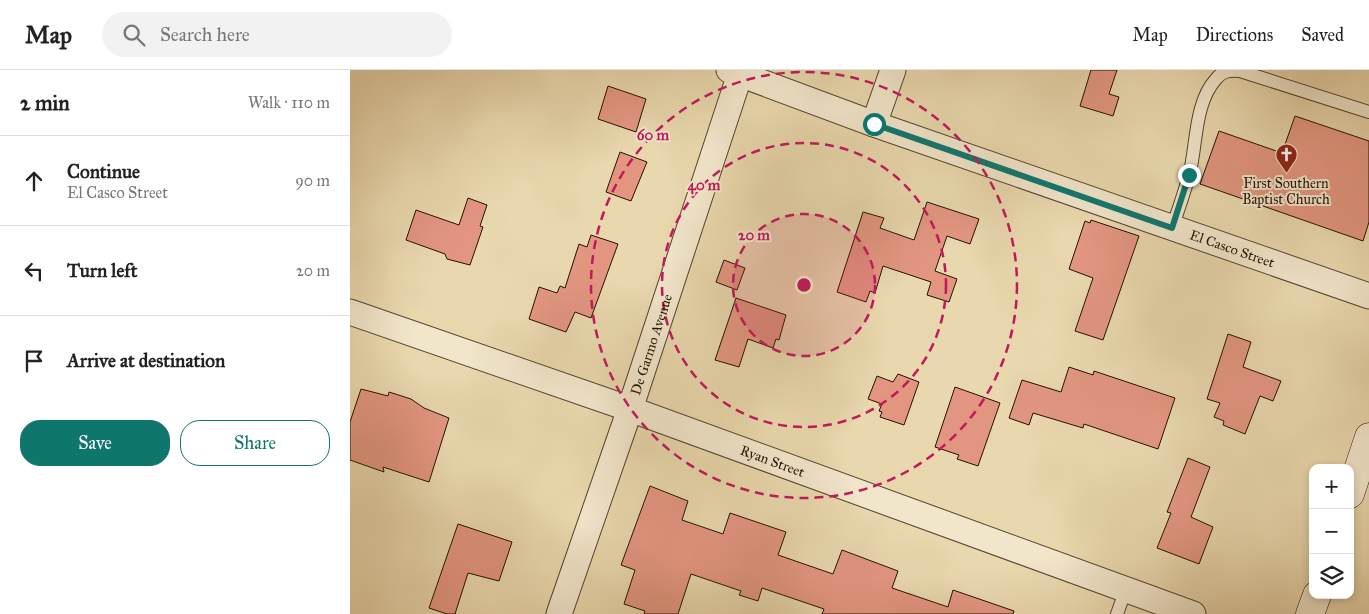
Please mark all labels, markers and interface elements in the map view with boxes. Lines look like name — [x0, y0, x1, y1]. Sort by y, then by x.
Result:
search box — [102, 12, 452, 57]
text: Map — [25, 20, 72, 50]
icon: search — [120, 21, 148, 49]
text: Search here — [160, 23, 250, 46]
text: Map — [1132, 24, 1168, 46]
text: Directions — [1196, 24, 1273, 46]
text: Saved — [1301, 24, 1344, 46]
text: 2 min — [20, 90, 70, 116]
text: Walk · 110 m — [248, 93, 330, 112]
route start — [863, 113, 886, 136]
text: 60 m — [637, 126, 670, 144]
church icon: First Southern Baptist Church — [1274, 143, 1298, 174]
text: Continue — [67, 160, 140, 183]
route end — [1178, 164, 1201, 187]
icon: ahead — [20, 167, 48, 195]
text: 90 m — [295, 171, 330, 190]
place label: First Southern Baptist Church — [1242, 175, 1330, 208]
text: 40 m — [688, 176, 721, 195]
text: El Casco Street — [67, 183, 168, 202]
text: 20 m — [738, 226, 770, 244]
street label: El Casco Street — [1188, 226, 1277, 271]
icon: left — [20, 257, 48, 285]
text: Turn left — [67, 259, 137, 282]
text: 20 m — [296, 261, 330, 280]
centre of rings — [795, 276, 813, 294]
street label: De Garmo Avenue — [627, 292, 676, 397]
icon: arrive — [20, 347, 48, 375]
text: Arrive at destination — [67, 349, 225, 372]
button: Save — [20, 420, 170, 466]
button: Share — [180, 420, 330, 466]
street label: Ryan Street — [738, 441, 807, 480]
map controls — [1309, 464, 1354, 599]
button: + — [1309, 464, 1354, 509]
button: − — [1309, 509, 1354, 554]
button: layers — [1309, 554, 1354, 599]

